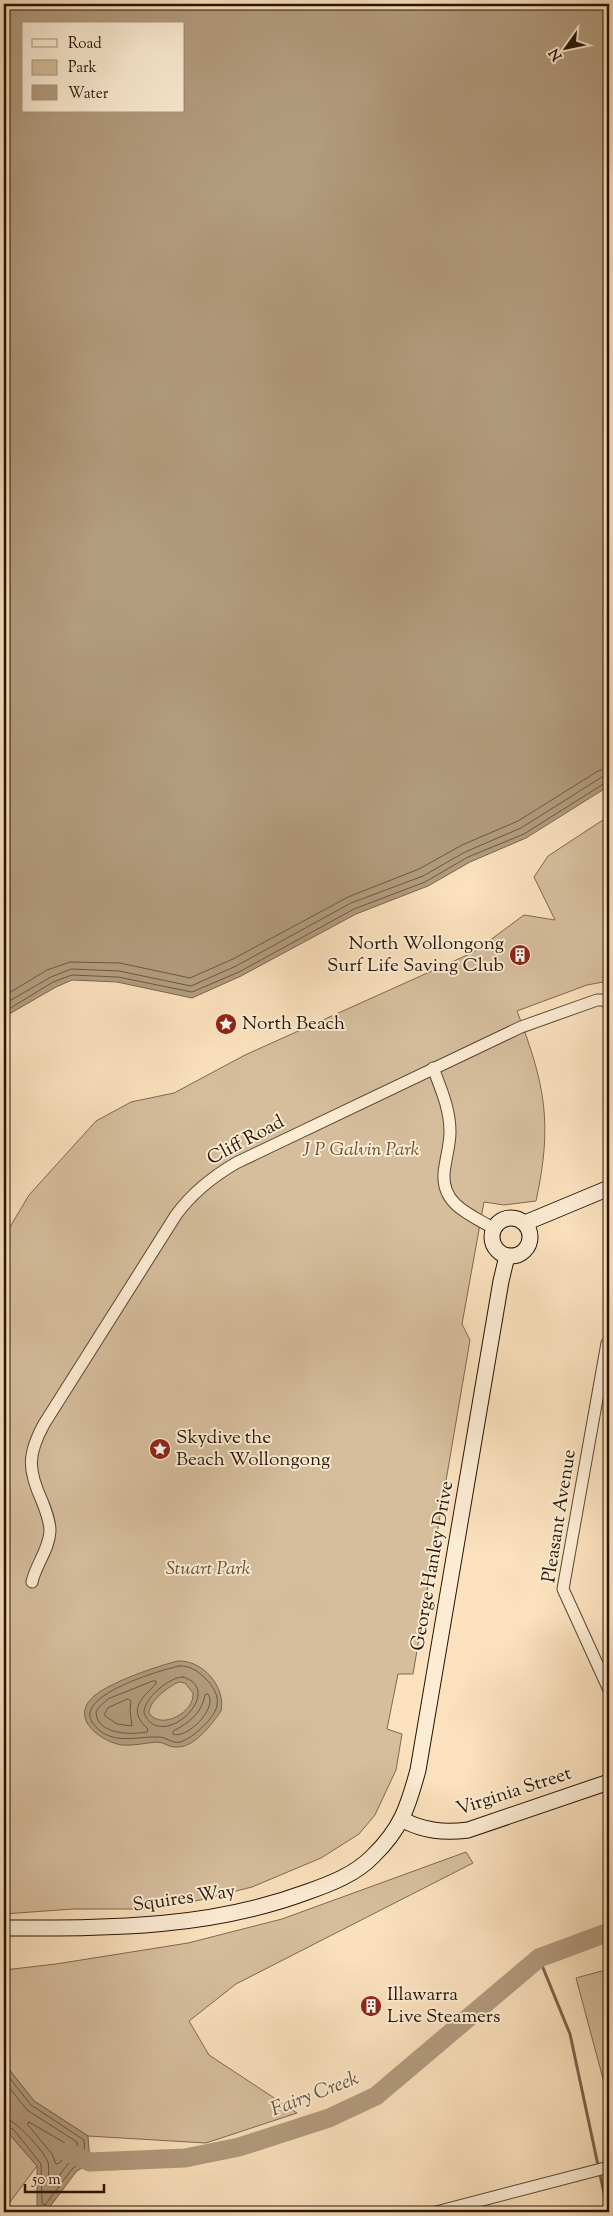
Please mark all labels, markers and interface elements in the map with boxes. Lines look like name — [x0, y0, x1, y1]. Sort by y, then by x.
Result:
legend — [22, 22, 185, 112]
north arrow — [540, 22, 590, 72]
text: Road — [68, 34, 102, 55]
text: N — [545, 44, 568, 64]
text: Park — [68, 58, 97, 79]
text: Water — [68, 84, 109, 105]
place label: North Wollongong Surf Life Saving Club — [327, 931, 504, 980]
building icon: North Wollongong Surf Life Saving Club — [508, 943, 532, 967]
place label: North Beach — [242, 1011, 345, 1038]
place icon: North Beach — [214, 1012, 238, 1036]
street label: Cliff Road — [202, 1109, 290, 1173]
park label: J P Galvin Park — [302, 1137, 420, 1164]
place label: Skydive the Beach Wollongong — [176, 1425, 330, 1474]
place icon: Skydive the Beach Wollongong — [148, 1437, 172, 1461]
street label: Pleasant Avenue — [536, 1447, 584, 1585]
street label: George Hanley Drive — [405, 1479, 461, 1653]
park label: Stuart Park — [166, 1556, 251, 1583]
street label: Virginia Street — [453, 1760, 576, 1823]
street label: Squires Way — [131, 1878, 238, 1920]
place label: Illawarra Live Steamers — [387, 1982, 500, 2031]
building icon: Illawarra Live Steamers — [359, 1994, 383, 2018]
water label: Fairy Creek — [267, 2065, 363, 2125]
scale bar — [25, 2161, 104, 2193]
text: 50 m — [31, 2170, 61, 2191]

